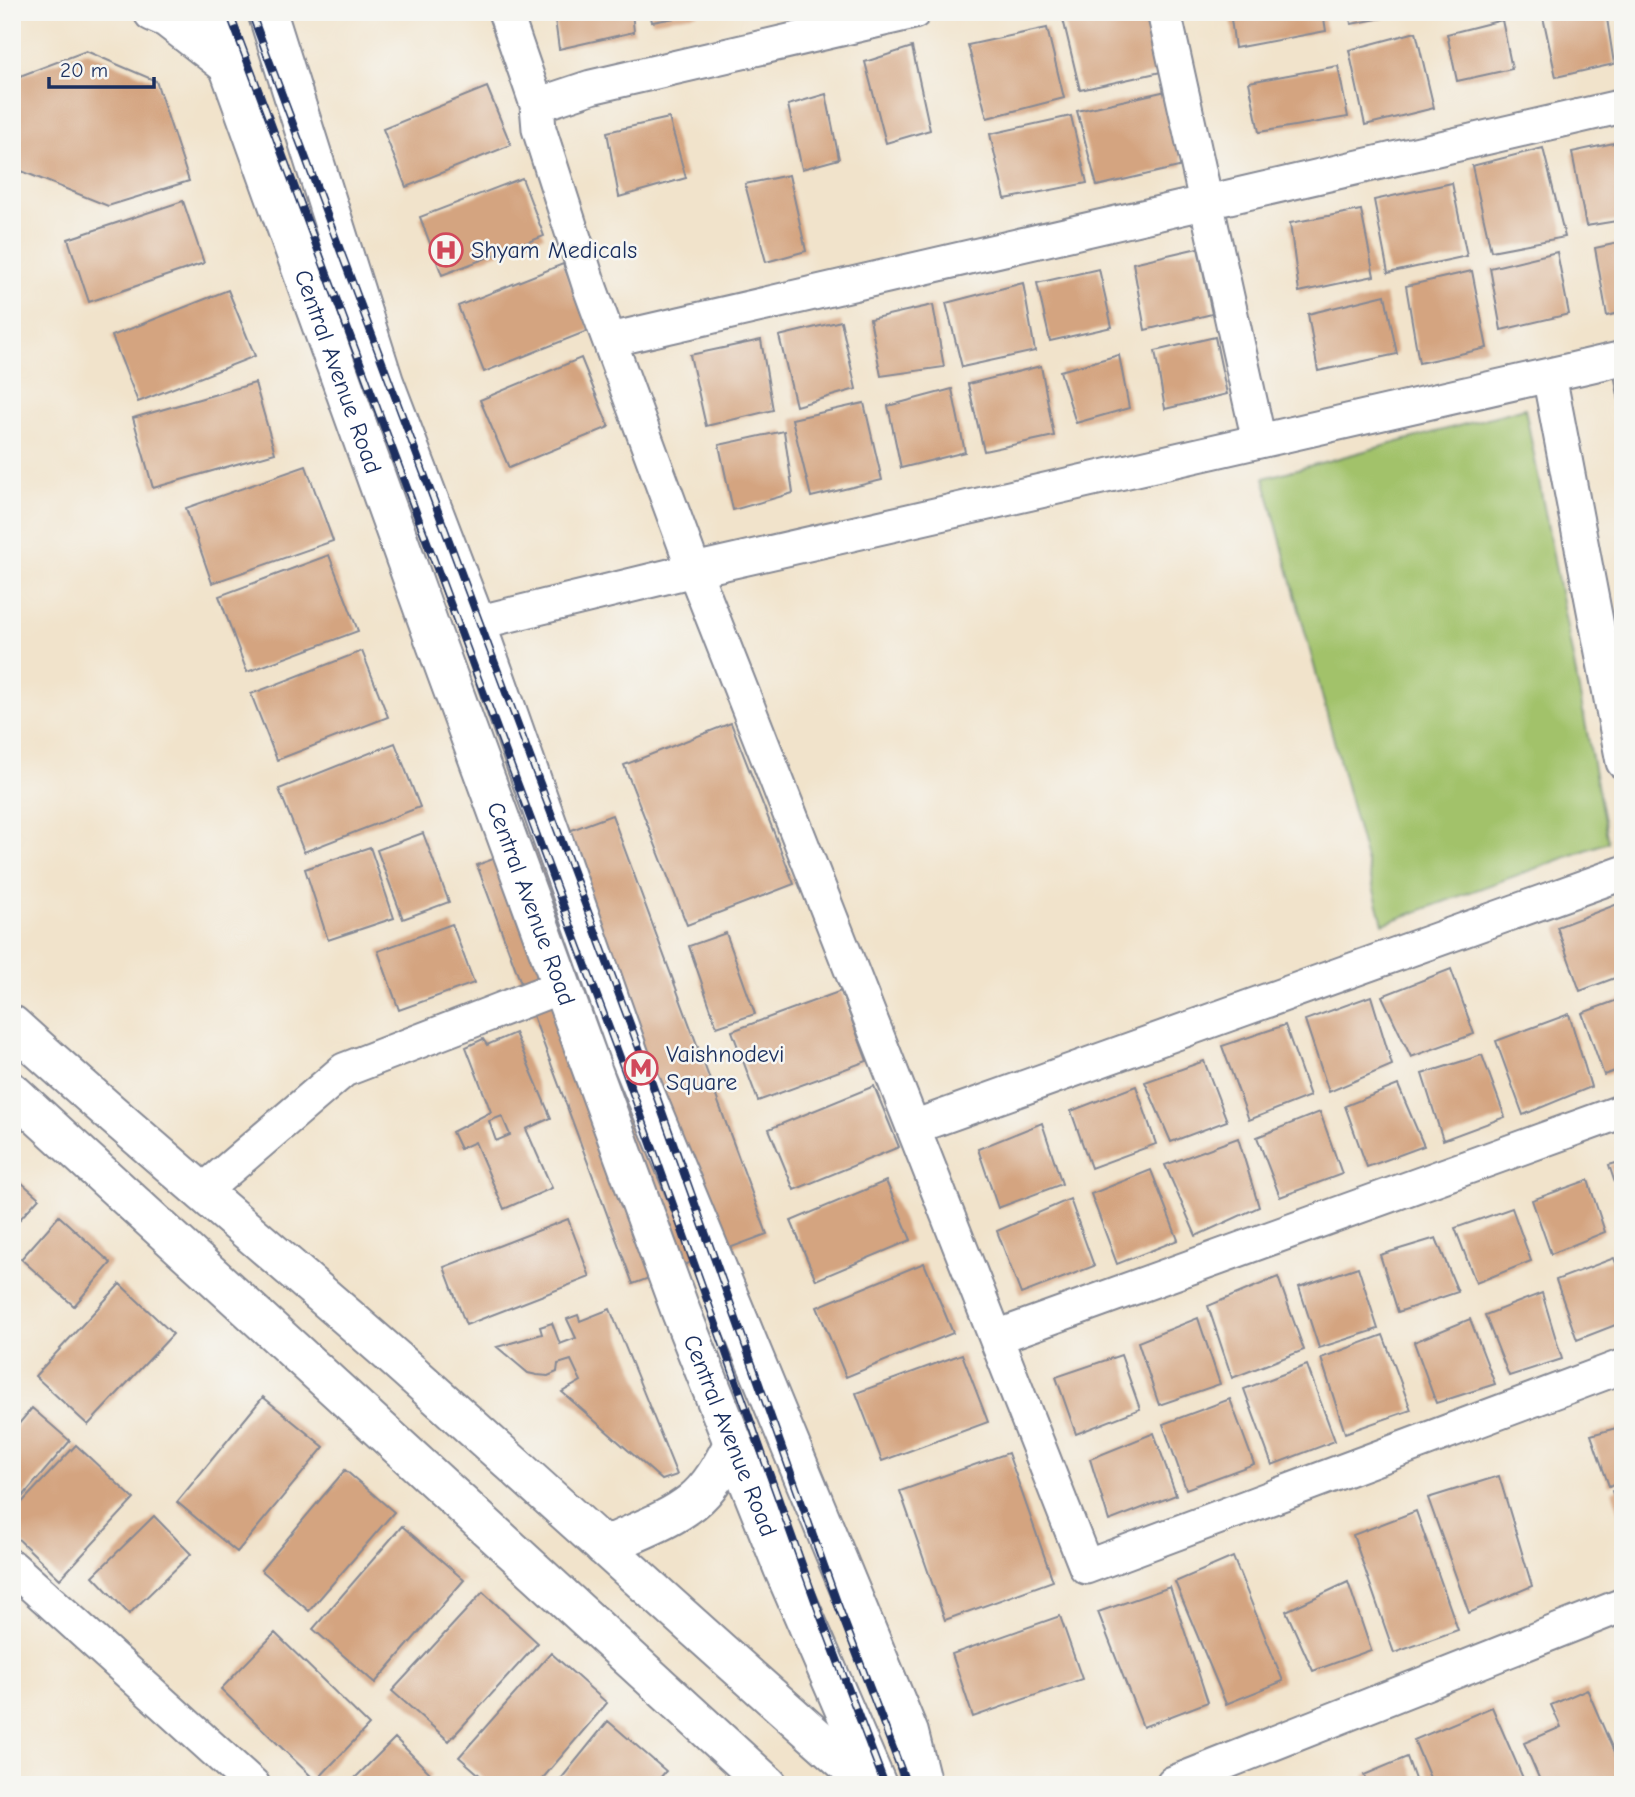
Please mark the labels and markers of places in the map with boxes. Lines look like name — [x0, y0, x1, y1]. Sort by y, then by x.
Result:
hospital icon: Shyam Medicals — [427, 231, 465, 269]
place label: Shyam Medicals — [471, 236, 637, 264]
place label: Vaishnodevi Square — [666, 1040, 784, 1096]
metro station icon: Vaishnodevi Square — [622, 1049, 660, 1087]

